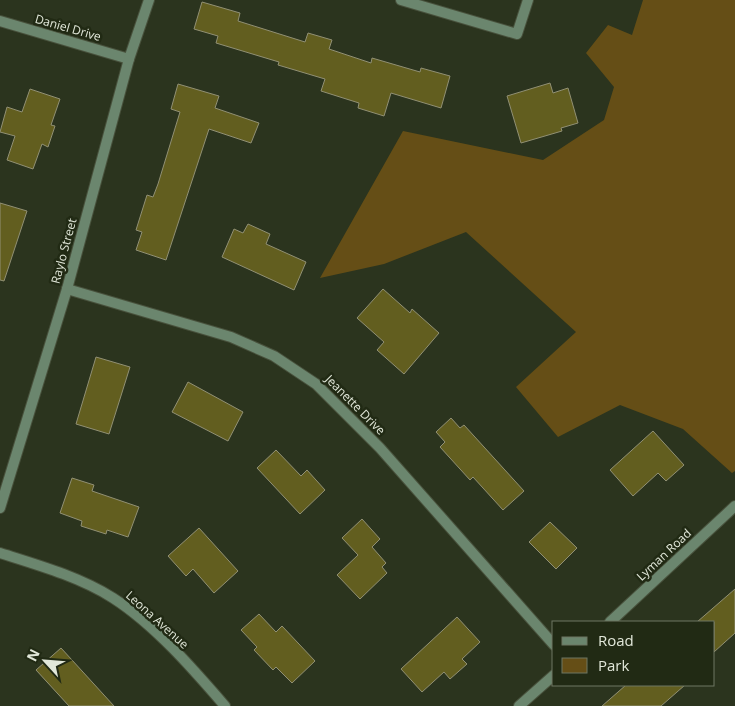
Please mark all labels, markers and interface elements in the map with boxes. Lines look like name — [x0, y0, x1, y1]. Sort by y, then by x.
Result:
street label: Daniel Drive — [33, 10, 103, 45]
street label: Raylo Street — [47, 216, 80, 285]
street label: Jeanette Drive — [321, 370, 389, 439]
street label: Lyman Road — [633, 525, 695, 584]
street label: Leona Avenue — [122, 587, 193, 653]
legend — [552, 621, 715, 686]
text: Road — [598, 630, 634, 650]
north arrow — [20, 636, 70, 686]
text: N — [22, 646, 44, 664]
text: Park — [598, 655, 629, 675]

